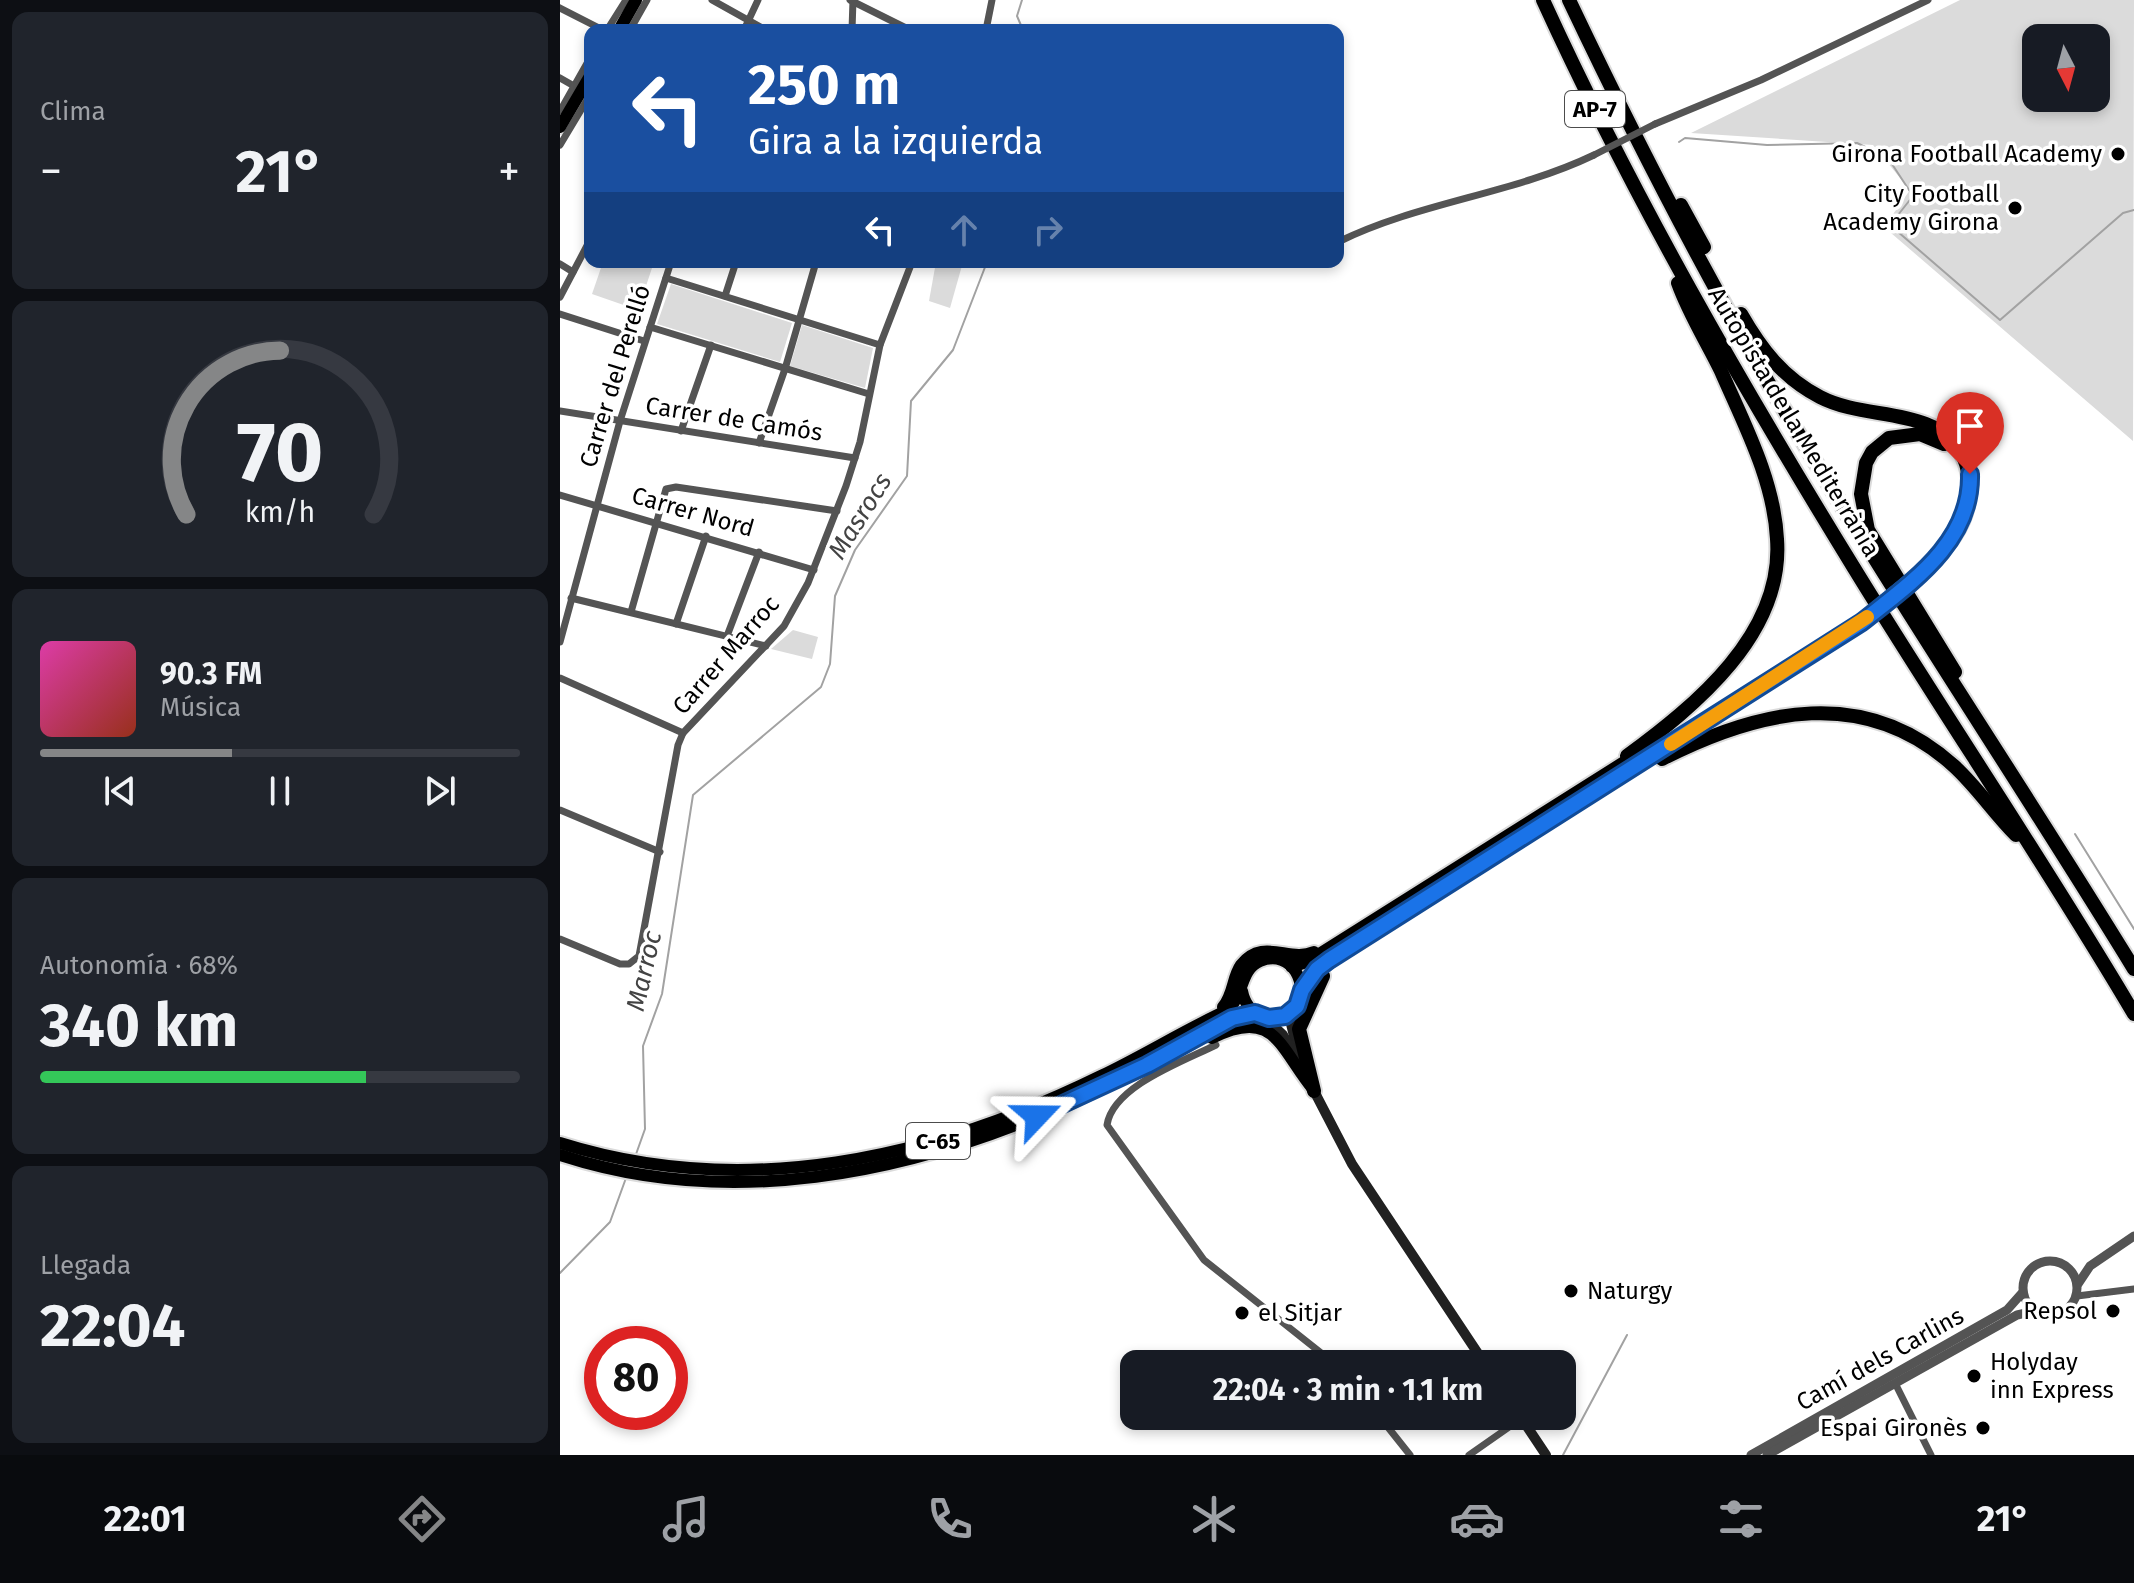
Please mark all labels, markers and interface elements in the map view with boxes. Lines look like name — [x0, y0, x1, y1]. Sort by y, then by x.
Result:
north arrow — [2022, 24, 2110, 112]
map controls — [2022, 24, 2110, 112]
text: 250 m — [748, 52, 900, 119]
icon: left — [616, 56, 720, 160]
road number: AP-7 — [1565, 91, 1625, 127]
text: Clima — [40, 96, 106, 127]
text: Gira a la izquierda — [748, 120, 1043, 164]
text: 21° — [236, 136, 324, 208]
place label: Girona Football Academy — [1831, 140, 2102, 168]
text: − — [40, 145, 62, 198]
text: + — [498, 145, 520, 198]
marker: Girona Football Academy — [2109, 145, 2127, 163]
place label: City Football Academy Girona — [1823, 180, 1999, 236]
marker: City Football Academy Girona — [2006, 199, 2024, 217]
icon: left — [858, 208, 902, 252]
icon: ahead — [942, 208, 986, 252]
icon: right — [1026, 208, 1070, 252]
street label: Carrer del Perelló — [574, 281, 656, 471]
street label: Autopista de la Mediterrània — [1702, 282, 1886, 562]
street label: Carrer de Camós — [644, 391, 824, 447]
pin — [1936, 392, 2004, 474]
text: 70 — [237, 402, 323, 502]
icon: arrive — [1948, 404, 1992, 448]
water label: Masrocs — [822, 467, 898, 565]
street label: Carrer Nord — [629, 481, 757, 543]
text: km/h — [245, 495, 315, 530]
street label: Carrer Marroc — [667, 590, 785, 720]
text: 90.3 FM — [160, 656, 262, 692]
text: Música — [160, 692, 241, 723]
icon: previous — [98, 769, 142, 813]
icon: pause — [258, 769, 302, 813]
icon: next — [418, 769, 462, 813]
water label: Marroc — [620, 927, 668, 1014]
text: Autonomía · 68% — [40, 950, 238, 981]
text: 340 km — [40, 990, 238, 1062]
position arrow — [995, 1074, 1079, 1158]
road number: C-65 — [906, 1123, 970, 1159]
text: Llegada — [40, 1250, 131, 1281]
place label: Naturgy — [1587, 1277, 1672, 1305]
marker: Naturgy — [1562, 1282, 1580, 1300]
text: 22:04 — [40, 1290, 185, 1362]
place label: Repsol — [2023, 1297, 2097, 1325]
place label: el Sitjar — [1258, 1299, 1343, 1327]
street label: Camí dels Carlins — [1792, 1302, 1968, 1416]
marker: Repsol — [2104, 1302, 2122, 1320]
marker: el Sitjar — [1233, 1304, 1251, 1322]
speed limit sign: 80 — [584, 1326, 688, 1430]
place label: Holyday inn Express — [1990, 1348, 2114, 1404]
marker: Holyday inn Express — [1965, 1367, 1983, 1385]
text: 22:04 · 3 min · 1.1 km — [1213, 1372, 1483, 1408]
place label: Espai Gironès — [1820, 1414, 1967, 1442]
marker: Espai Gironès — [1974, 1419, 1992, 1437]
icon: directions — [394, 1491, 450, 1547]
icon: music — [658, 1491, 714, 1547]
icon: phone — [922, 1491, 978, 1547]
icon: climate — [1186, 1491, 1242, 1547]
icon: car — [1449, 1491, 1505, 1547]
icon: filters — [1713, 1491, 1769, 1547]
text: 22:01 — [104, 1497, 187, 1541]
text: 21° — [1977, 1497, 2030, 1541]

